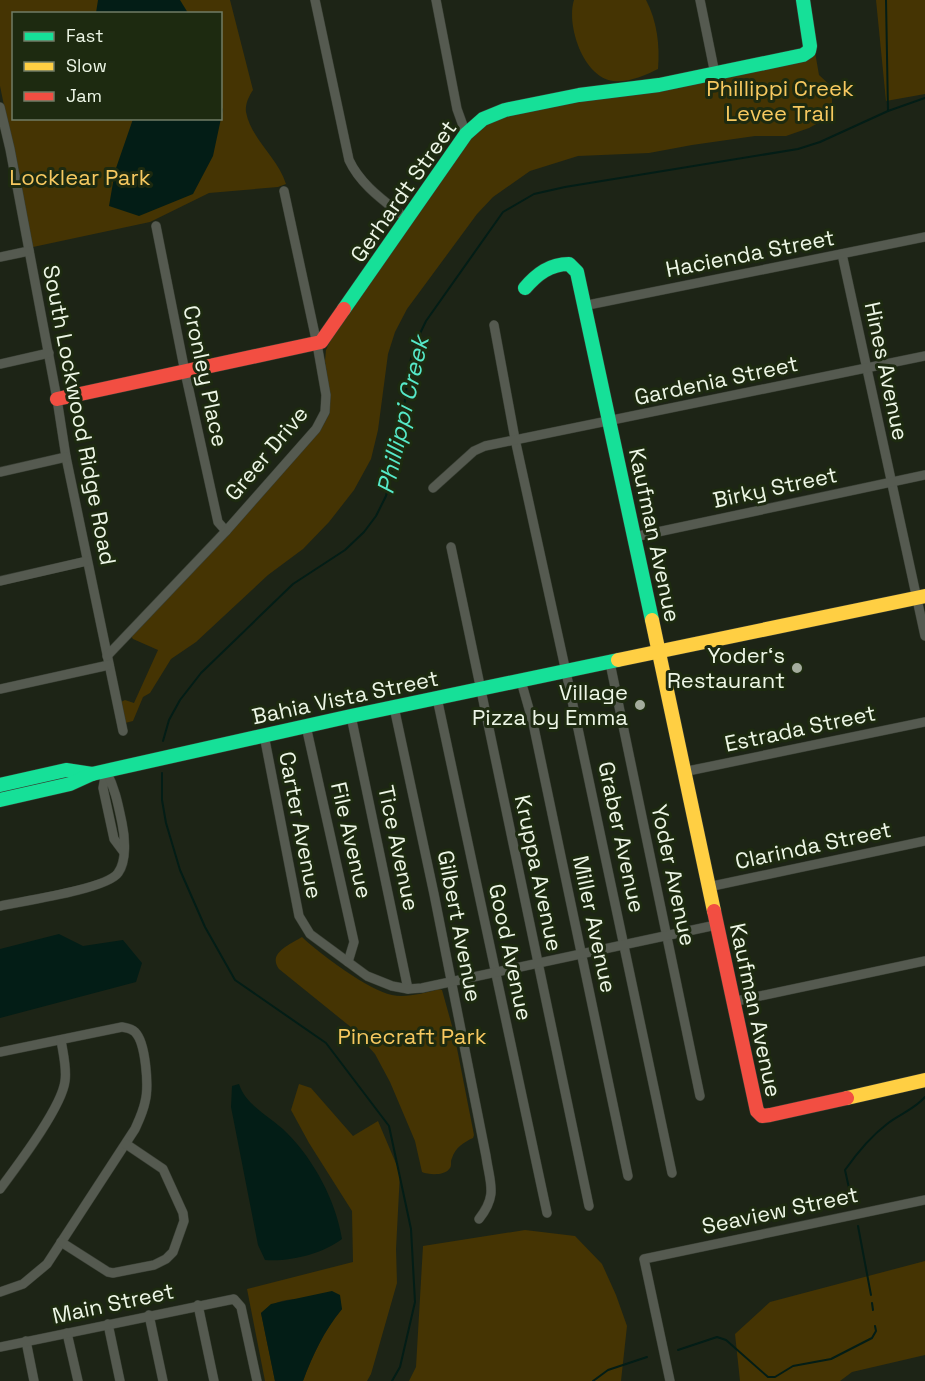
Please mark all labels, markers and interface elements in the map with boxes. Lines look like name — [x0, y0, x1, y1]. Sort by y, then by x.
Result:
legend — [12, 12, 222, 120]
text: Fast — [66, 24, 103, 47]
text: Slow — [66, 54, 107, 77]
park label: Phillippi Creek Levee Trail — [706, 74, 854, 127]
text: Jam — [66, 84, 102, 107]
street label: Gerhardt Street — [344, 115, 462, 267]
park label: Locklear Park — [9, 163, 151, 191]
street label: Hacienda Street — [663, 223, 837, 283]
street label: South Lockwood Ridge Road — [37, 263, 123, 567]
street label: Hines Avenue — [859, 299, 915, 443]
street label: Cronley Place — [177, 303, 235, 449]
water label: Phillippi Creek — [369, 330, 436, 497]
street label: Gardenia Street — [632, 349, 800, 411]
street label: Greer Drive — [218, 400, 314, 506]
street label: Kaufman Avenue — [623, 445, 687, 625]
street label: Birky Street — [710, 460, 840, 514]
place label: Yoder‘s Restaurant — [667, 641, 785, 694]
marker: Yoder‘s Restaurant — [790, 661, 804, 675]
street label: Bahia Vista Street — [249, 664, 441, 730]
place label: Village Pizza by Emma — [472, 678, 628, 731]
marker: Village Pizza by Emma — [633, 698, 647, 712]
street label: Estrada Street — [722, 698, 878, 758]
street label: Carter Avenue — [273, 749, 329, 901]
street label: Graber Avenue — [592, 759, 652, 915]
street label: File Avenue — [325, 779, 379, 901]
street label: Tice Avenue — [372, 783, 426, 913]
street label: Kruppa Avenue — [509, 792, 569, 954]
street label: Yoder Avenue — [645, 802, 703, 948]
street label: Clarinda Street — [732, 815, 894, 875]
street label: Gilbert Avenue — [432, 848, 488, 1004]
street label: Miller Avenue — [567, 853, 623, 995]
street label: Good Avenue — [483, 881, 539, 1023]
street label: Kaufman Avenue — [724, 920, 788, 1100]
park label: Pinecraft Park — [337, 1022, 487, 1050]
street label: Seaview Street — [699, 1180, 861, 1240]
street label: Main Street — [50, 1276, 176, 1330]

